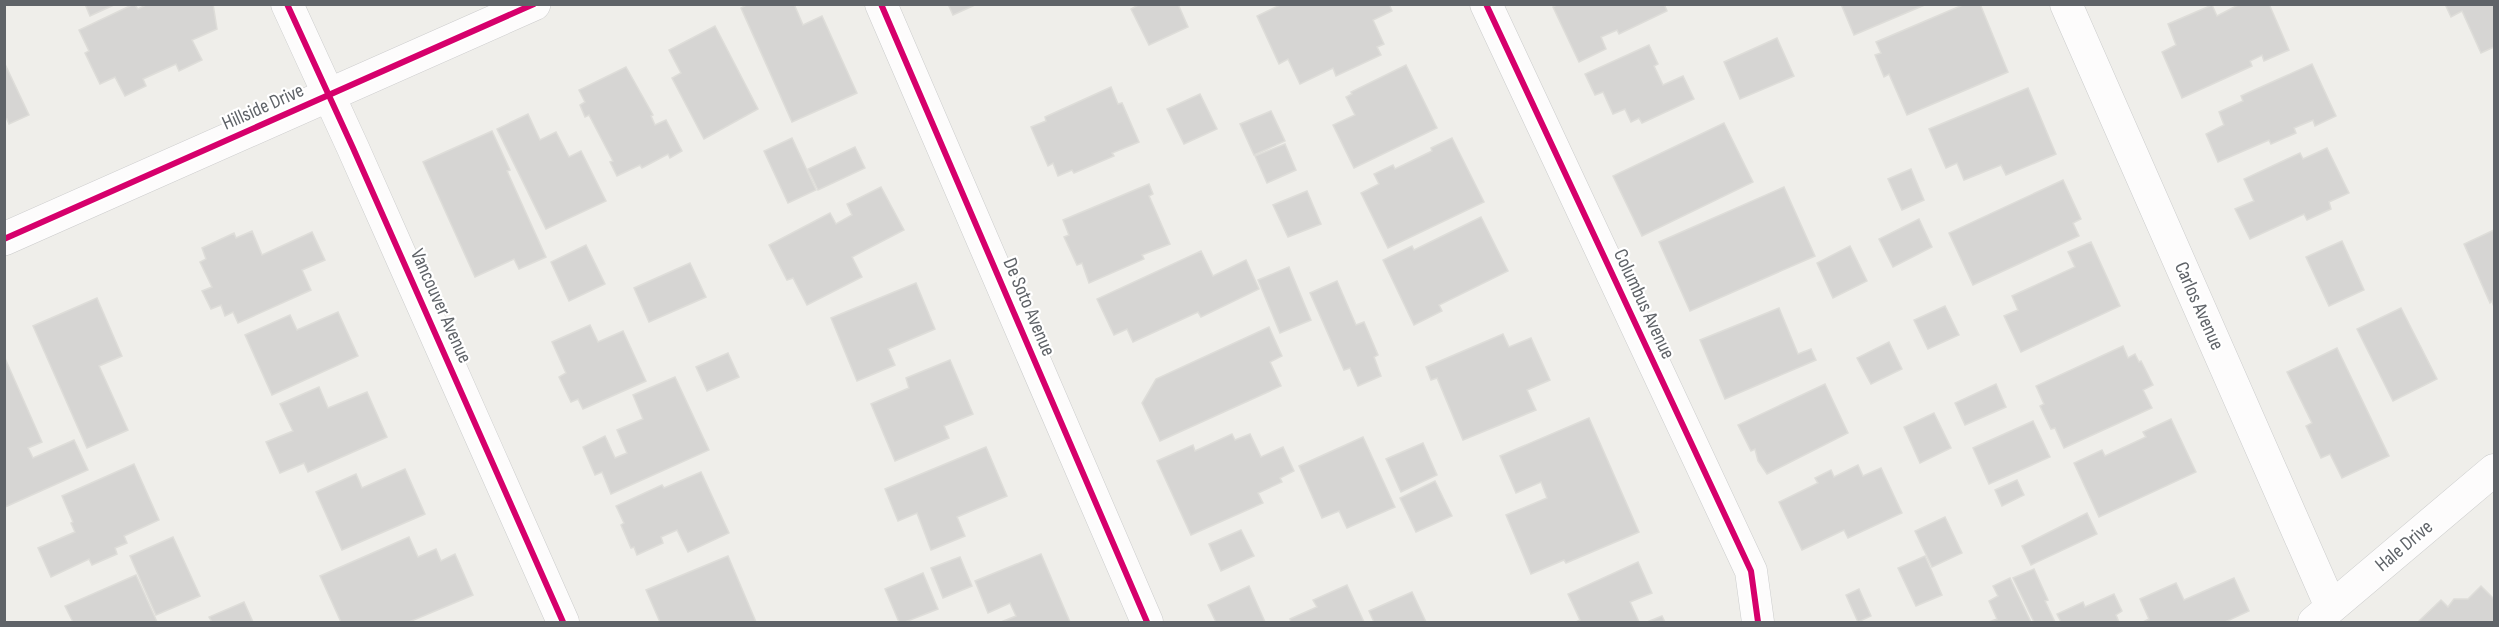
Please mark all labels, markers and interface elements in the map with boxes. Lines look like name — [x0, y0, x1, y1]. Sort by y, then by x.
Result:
street label: Hillside Drive — [219, 78, 307, 136]
street label: Vancouver Avenue — [405, 245, 477, 367]
street label: Columbus Avenue — [1608, 245, 1680, 363]
street label: De Soto Avenue — [998, 254, 1060, 360]
street label: Carlos Avenue — [2169, 258, 2229, 354]
street label: Hale Drive — [2370, 515, 2438, 577]

